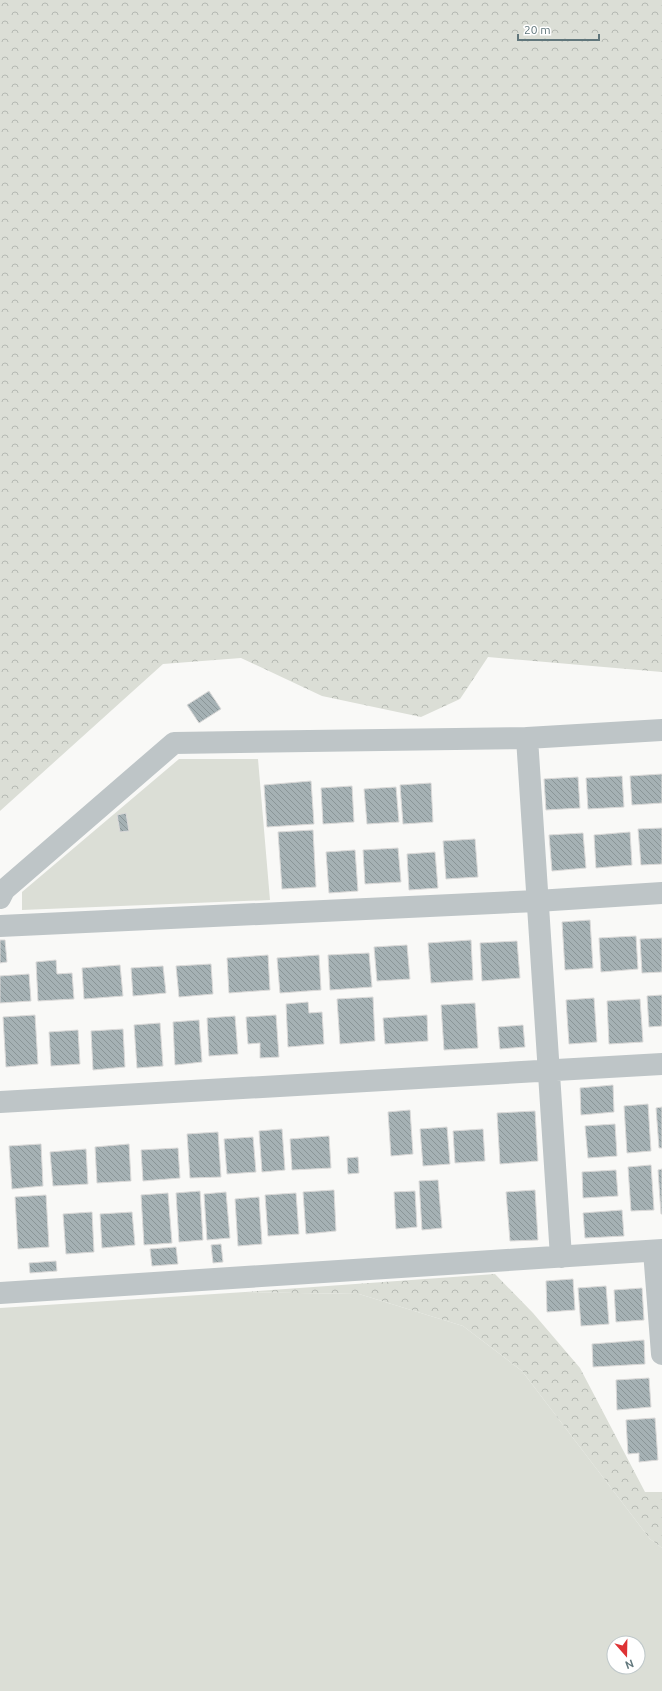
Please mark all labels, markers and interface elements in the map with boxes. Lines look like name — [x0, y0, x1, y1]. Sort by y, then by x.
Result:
scale bar — [518, 16, 599, 42]
text: 20 m — [524, 23, 551, 36]
north arrow — [606, 1635, 646, 1675]
text: N — [624, 1657, 635, 1671]

